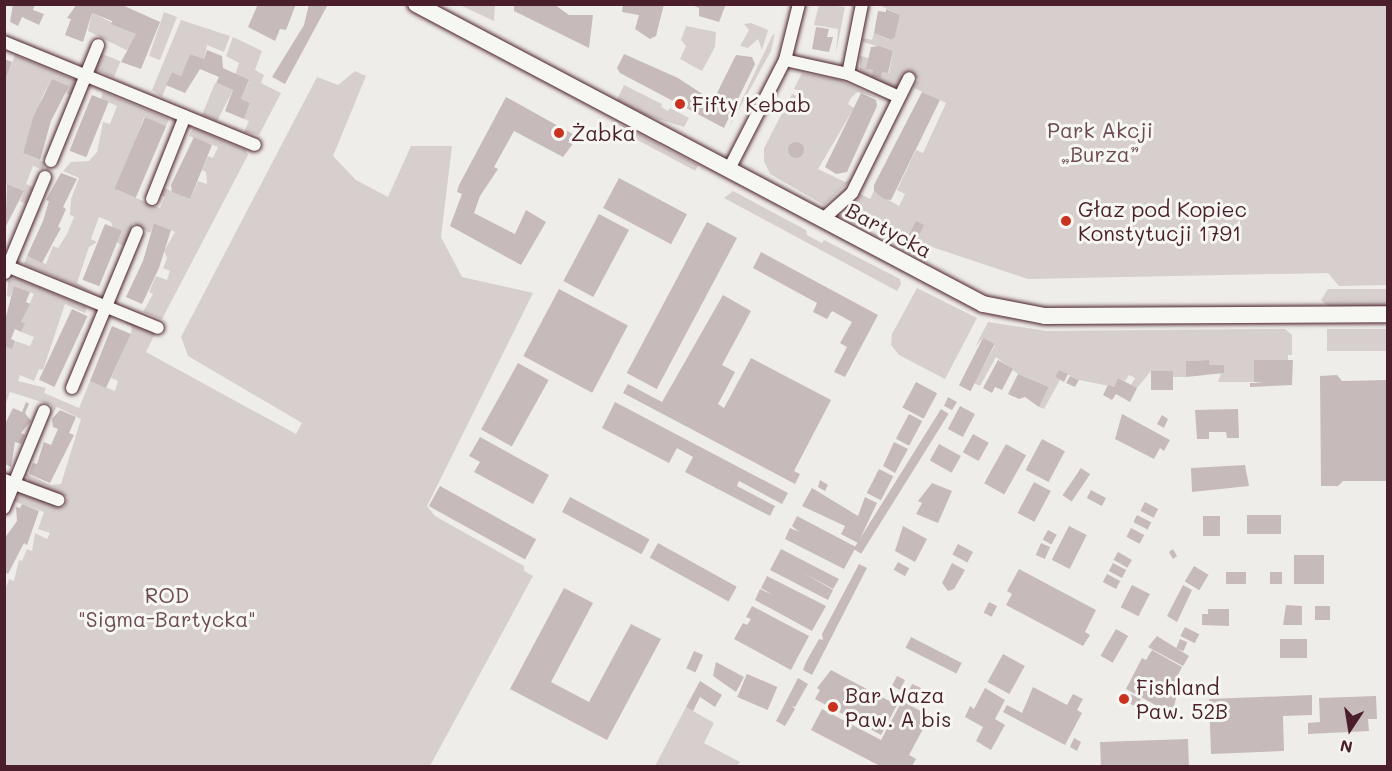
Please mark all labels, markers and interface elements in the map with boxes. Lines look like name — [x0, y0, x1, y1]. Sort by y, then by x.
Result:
place label: Fifty Kebab — [692, 91, 811, 117]
marker: Fifty Kebab — [673, 97, 687, 111]
park label: Park Akcji „Burza” — [1047, 117, 1153, 167]
place label: Żabka — [571, 120, 636, 146]
marker: Żabka — [552, 126, 566, 140]
place label: Głaz pod Kopiec Konstytucji 1791 — [1078, 196, 1247, 246]
street label: Bartycka — [842, 197, 936, 263]
marker: Głaz pod Kopiec Konstytucji 1791 — [1059, 214, 1073, 228]
park label: ROD "Sigma-Bartycka" — [78, 582, 256, 632]
place label: Fishland Paw. 52B — [1136, 674, 1228, 724]
place label: Bar Waza Paw. A bis — [845, 682, 951, 732]
marker: Fishland Paw. 52B — [1117, 692, 1131, 706]
north arrow — [1320, 699, 1380, 759]
marker: Bar Waza Paw. A bis — [826, 700, 840, 714]
text: N — [1338, 736, 1354, 759]

